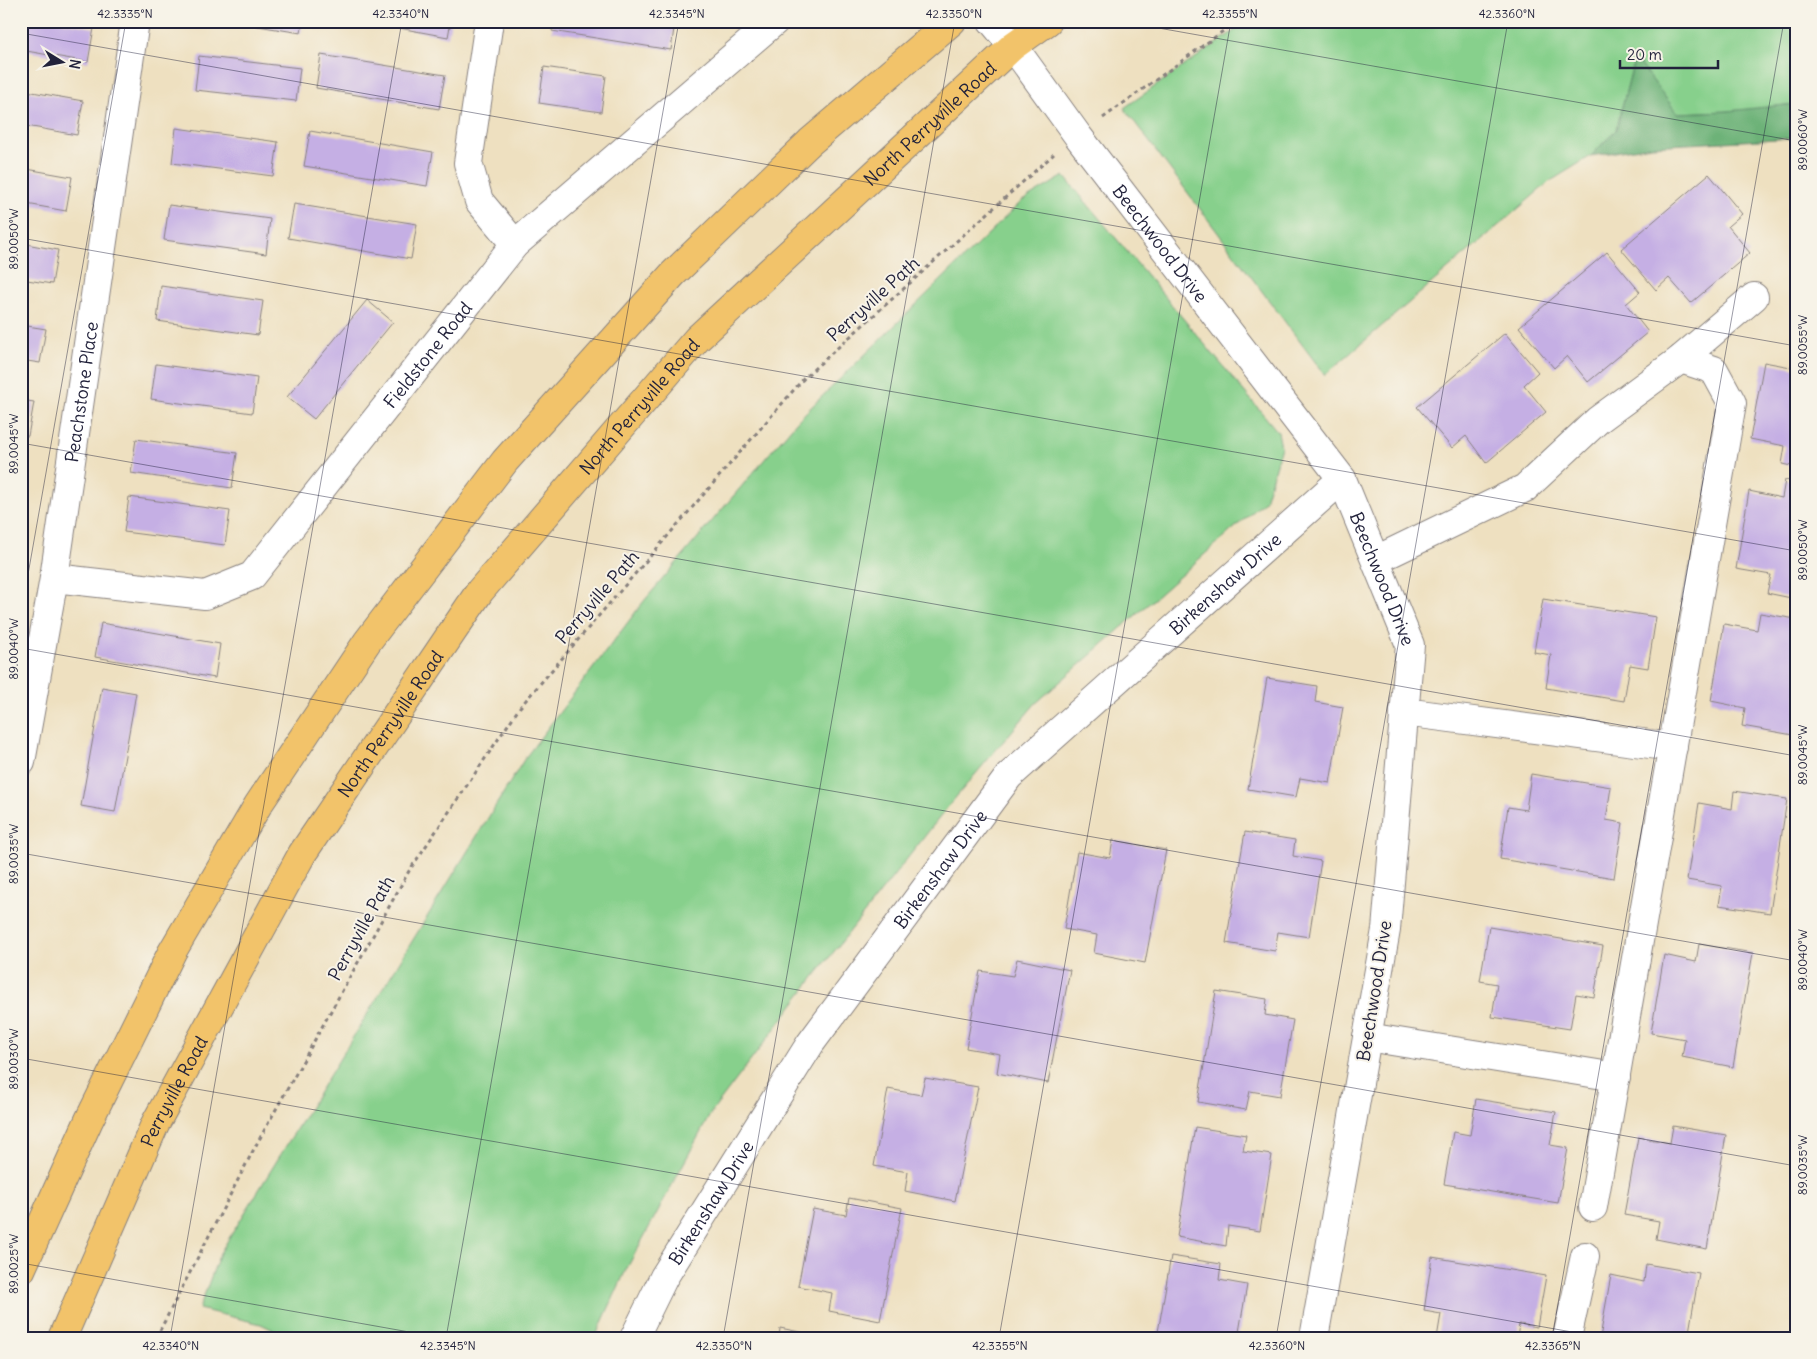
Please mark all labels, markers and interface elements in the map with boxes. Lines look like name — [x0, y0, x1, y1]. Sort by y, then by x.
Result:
text: 42.3335°N — [97, 6, 153, 21]
text: 42.3340°N — [373, 6, 429, 21]
text: 42.3345°N — [649, 6, 705, 21]
text: 42.3350°N — [926, 6, 982, 21]
text: 42.3355°N — [1202, 6, 1258, 21]
text: 42.3360°N — [1479, 6, 1535, 21]
north arrow — [38, 38, 88, 88]
scale bar — [1620, 38, 1717, 70]
text: 20 m — [1627, 45, 1662, 64]
street label: North Perryville Road — [858, 56, 1001, 190]
text: N — [65, 58, 85, 71]
text: 89.0060°W — [1795, 109, 1810, 171]
street label: Beechwood Drive — [1108, 180, 1213, 307]
text: 89.0050°W — [6, 208, 21, 270]
street label: Perryville Path — [822, 251, 924, 347]
street label: Fieldstone Road — [378, 296, 477, 413]
text: 89.0055°W — [1795, 315, 1810, 375]
street label: Peachstone Place — [59, 320, 103, 464]
street label: North Perryville Road — [574, 333, 704, 479]
text: 89.0045°W — [6, 414, 21, 474]
street label: Beechwood Drive — [1345, 508, 1420, 649]
text: 89.0050°W — [1795, 519, 1810, 581]
street label: Birkenshaw Drive — [1164, 528, 1286, 639]
street label: Perryville Path — [550, 545, 644, 649]
text: 89.0040°W — [6, 618, 21, 680]
street label: North Perryville Road — [332, 646, 448, 802]
text: 89.0045°W — [1795, 725, 1810, 785]
street label: Birkenshaw Drive — [888, 805, 992, 933]
text: 89.0035°W — [6, 824, 21, 884]
street label: Perryville Path — [323, 871, 399, 985]
street label: Beechwood Drive — [1352, 919, 1396, 1063]
text: 89.0040°W — [1795, 929, 1810, 991]
text: 89.0030°W — [6, 1028, 21, 1090]
street label: Perryville Road — [135, 1032, 212, 1150]
text: 89.0035°W — [1795, 1135, 1810, 1195]
street label: Birkenshaw Drive — [663, 1136, 758, 1269]
text: 89.0025°W — [6, 1234, 21, 1294]
text: 42.3340°N — [143, 1338, 199, 1353]
text: 42.3345°N — [420, 1338, 476, 1353]
text: 42.3350°N — [696, 1338, 752, 1353]
text: 42.3355°N — [972, 1338, 1028, 1353]
text: 42.3360°N — [1249, 1338, 1305, 1353]
text: 42.3365°N — [1525, 1338, 1581, 1353]

